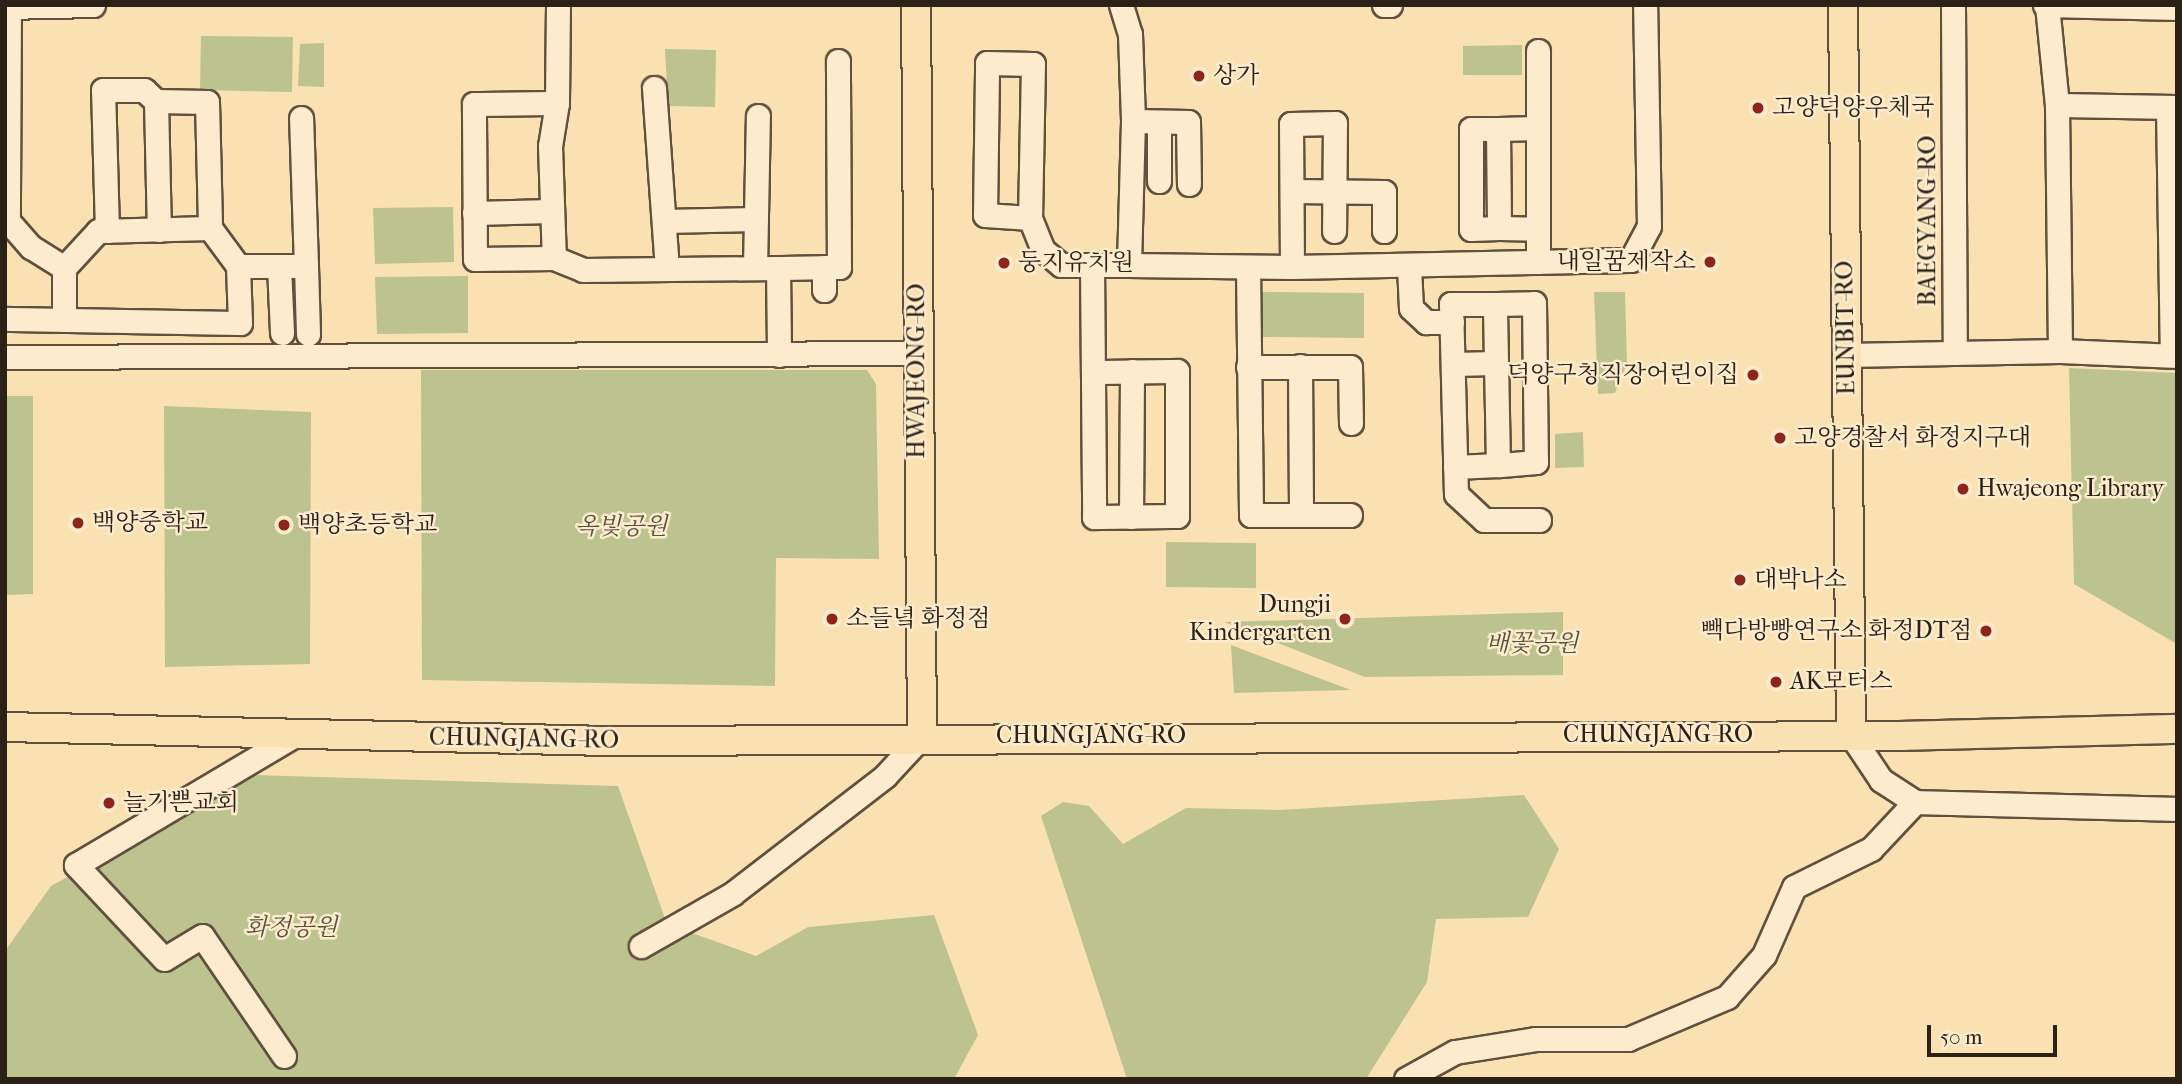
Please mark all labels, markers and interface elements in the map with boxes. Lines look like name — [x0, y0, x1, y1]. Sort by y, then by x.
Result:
place label: 상가 — [1213, 62, 1259, 90]
marker: 상가 — [1191, 68, 1207, 84]
place label: 고양덕양우체국 — [1772, 94, 1934, 122]
marker: 고양덕양우체국 — [1750, 100, 1766, 116]
street label: BAEGYANG-RO — [1914, 136, 1942, 306]
place label: 내일꿈제작소 — [1557, 248, 1696, 276]
place label: 둥지유치원 — [1018, 249, 1134, 277]
marker: 내일꿈제작소 — [1702, 254, 1718, 270]
marker: 둥지유치원 — [996, 255, 1012, 271]
street label: EUNBIT-RO — [1830, 261, 1862, 395]
street label: HWAJEONG-RO — [903, 283, 931, 459]
place label: 덕양구청직장어린이집 — [1507, 361, 1739, 389]
marker: 덕양구청직장어린이집 — [1745, 367, 1761, 383]
place label: 고양경찰서 화정지구대 — [1794, 424, 2031, 452]
marker: 고양경찰서 화정지구대 — [1772, 430, 1788, 446]
place label: Hwajeong Library — [1977, 475, 2164, 503]
marker: Hwajeong Library — [1955, 481, 1971, 497]
place label: 백양중학교 — [92, 509, 208, 537]
place label: 백양초등학교 — [298, 511, 437, 539]
park label: 옥빛공원 — [575, 513, 667, 541]
marker: 백양중학교 — [70, 515, 86, 531]
marker: 백양초등학교 — [276, 517, 292, 533]
place label: 대박나소 — [1754, 566, 1847, 594]
marker: 대박나소 — [1732, 572, 1748, 588]
place label: Dungji Kindergarten — [1189, 591, 1331, 647]
place label: 소들녘 화정점 — [846, 605, 990, 633]
marker: 소들녘 화정점 — [824, 611, 840, 627]
marker: Dungji Kindergarten — [1337, 611, 1353, 627]
place label: 빽다방빵연구소 화정DT점 — [1701, 617, 1972, 645]
marker: 빽다방빵연구소 화정DT점 — [1978, 623, 1994, 639]
park label: 배꽃공원 — [1486, 630, 1578, 658]
place label: AK모터스 — [1790, 668, 1893, 696]
marker: AK모터스 — [1768, 674, 1784, 690]
street label: CHUNGJANG-RO — [1563, 721, 1753, 749]
street label: CHUNGJANG-RO — [996, 722, 1186, 750]
street label: CHUNGJANG-RO — [429, 723, 619, 755]
place label: 늘기쁜교회 — [123, 789, 239, 817]
marker: 늘기쁜교회 — [101, 795, 117, 811]
park label: 화정공원 — [245, 914, 337, 942]
scale bar — [1930, 1010, 2060, 1054]
text: 50 m — [1940, 1025, 1983, 1049]

